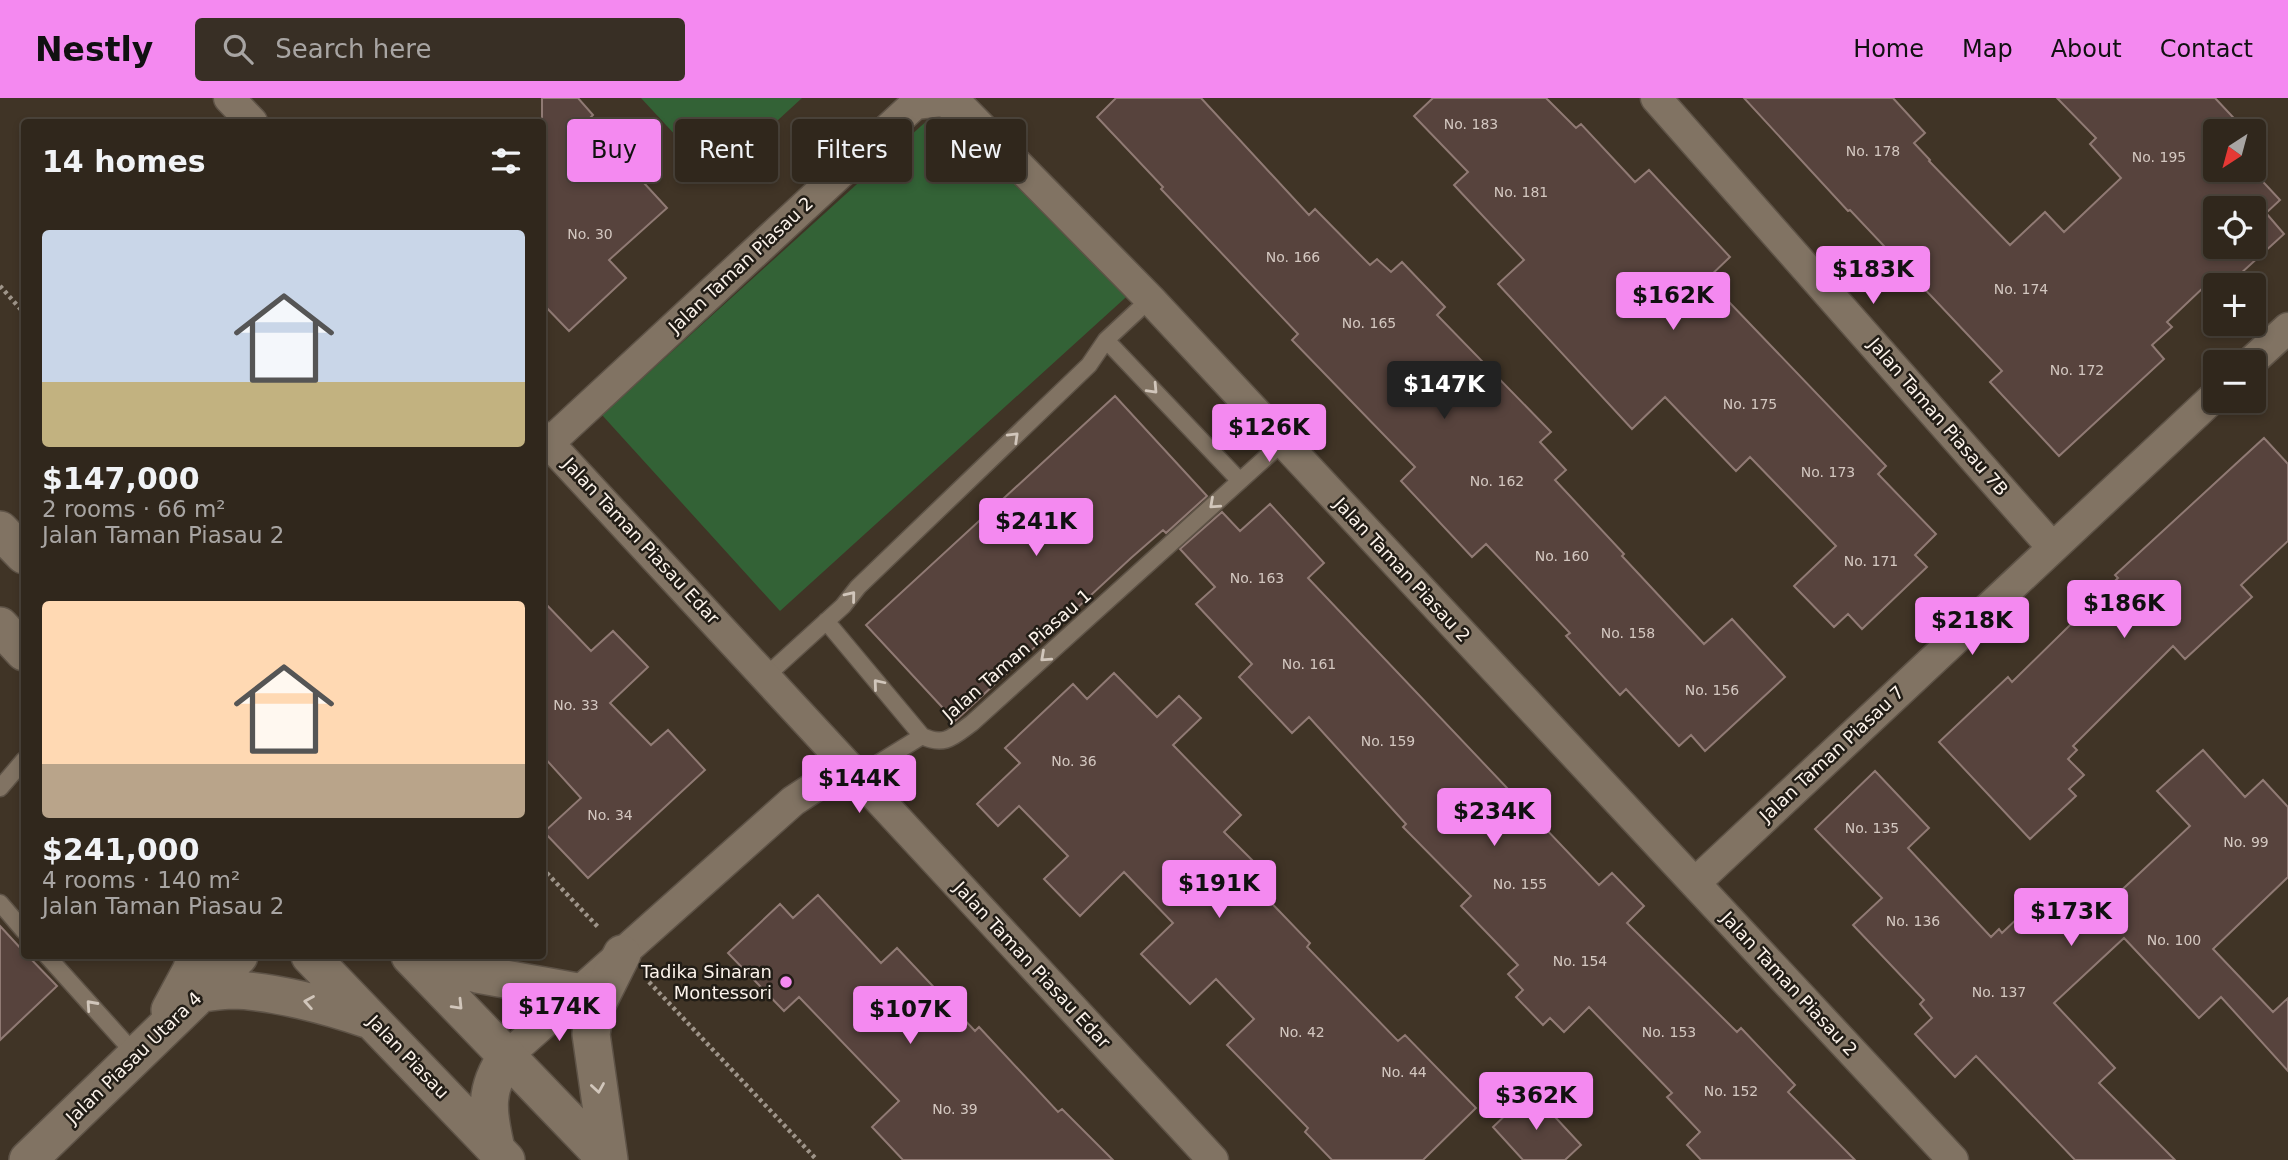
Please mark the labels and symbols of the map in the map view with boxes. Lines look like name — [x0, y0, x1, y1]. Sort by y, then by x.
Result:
house number: No. 183 — [1444, 116, 1498, 132]
north arrow — [2203, 119, 2266, 182]
house number: No. 178 — [1846, 143, 1900, 159]
house number: No. 195 — [2132, 149, 2186, 165]
house number: No. 181 — [1494, 184, 1548, 200]
street label: Jalan Taman Piasau 2 — [663, 192, 817, 338]
house number: No. 30 — [567, 226, 613, 242]
pin: $183K — [1824, 246, 1922, 306]
house number: No. 166 — [1266, 249, 1320, 265]
pin: $162K — [1624, 272, 1722, 332]
house number: No. 174 — [1994, 281, 2048, 297]
house number: No. 165 — [1342, 315, 1396, 331]
street label: Jalan Taman Piasau 7B — [1864, 333, 2013, 500]
pin: $147K — [1395, 362, 1493, 421]
house number: No. 172 — [2050, 362, 2104, 378]
one-way arrow — [1144, 381, 1157, 394]
house number: No. 175 — [1723, 396, 1777, 412]
pin: $126K — [1220, 404, 1318, 464]
one-way arrow — [1006, 432, 1019, 445]
street label: Jalan Taman Piasau Edar — [558, 453, 724, 629]
house number: No. 173 — [1801, 464, 1855, 480]
house number: No. 162 — [1470, 473, 1524, 489]
street label: Jalan Taman Piasau 2 — [1329, 492, 1475, 646]
one-way arrow — [1209, 496, 1222, 508]
pin: $241K — [987, 498, 1085, 558]
house number: No. 160 — [1535, 548, 1589, 564]
house number: No. 171 — [1844, 553, 1898, 569]
house number: No. 163 — [1230, 570, 1284, 586]
pin: $186K — [2075, 580, 2173, 640]
street label: Jalan Taman Piasau 1 — [937, 584, 1095, 725]
one-way arrow — [843, 591, 856, 603]
pin: $218K — [1923, 598, 2021, 657]
house number: No. 158 — [1601, 625, 1655, 641]
one-way arrow — [1040, 648, 1053, 661]
house number: No. 161 — [1282, 656, 1336, 672]
one-way arrow — [874, 679, 886, 692]
street label: Jalan Taman Piasau 7 — [1754, 681, 1908, 827]
house number: No. 156 — [1685, 682, 1739, 698]
house number: No. 33 — [553, 697, 599, 713]
house number: No. 159 — [1361, 733, 1415, 749]
house number: No. 36 — [1051, 753, 1097, 769]
pin: $144K — [810, 756, 908, 815]
pin: $234K — [1445, 788, 1543, 848]
house number: No. 34 — [587, 807, 633, 823]
house number: No. 135 — [1845, 820, 1899, 836]
house number: No. 99 — [2223, 834, 2269, 850]
pin: $191K — [1170, 860, 1268, 920]
house number: No. 155 — [1493, 876, 1547, 892]
street label: Jalan Taman Piasau Edar — [949, 877, 1115, 1053]
pin: $173K — [2022, 888, 2120, 948]
street label: Jalan Taman Piasau 2 — [1716, 906, 1862, 1060]
house number: No. 136 — [1886, 913, 1940, 929]
house number: No. 100 — [2147, 932, 2201, 948]
house number: No. 154 — [1553, 953, 1607, 969]
place label: Tadika Sinaran Montessori — [640, 961, 772, 1003]
marker: Tadika Sinaran Montessori — [778, 974, 794, 990]
pin: $174K — [510, 984, 608, 1043]
house number: No. 137 — [1972, 984, 2026, 1000]
pin: $107K — [861, 986, 959, 1046]
street label: Jalan Piasau Utara 4 — [61, 987, 206, 1129]
one-way arrow — [303, 995, 315, 1010]
one-way arrow — [449, 997, 462, 1010]
one-way arrow — [87, 1001, 99, 1014]
street label: Jalan Piasau — [363, 1010, 453, 1103]
house number: No. 42 — [1279, 1024, 1325, 1040]
house number: No. 153 — [1642, 1024, 1696, 1040]
house number: No. 44 — [1381, 1064, 1427, 1080]
pin: $362K — [1487, 1072, 1585, 1132]
one-way arrow — [590, 1082, 605, 1094]
house number: No. 152 — [1704, 1083, 1758, 1099]
house number: No. 39 — [932, 1101, 978, 1117]

